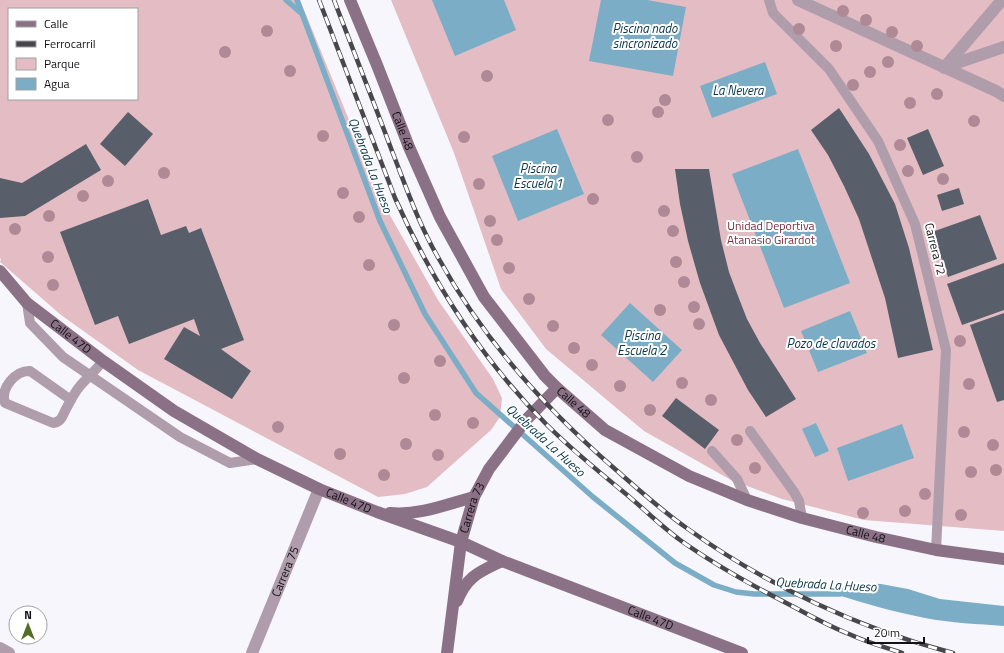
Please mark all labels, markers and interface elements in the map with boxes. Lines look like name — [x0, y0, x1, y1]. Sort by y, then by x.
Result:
legend — [8, 8, 138, 100]
text: Calle — [44, 14, 68, 33]
water label: Piscina nado sincronizado — [612, 18, 678, 53]
text: Ferrocarril — [44, 34, 96, 53]
text: Parque — [44, 54, 80, 73]
text: Agua — [44, 74, 70, 93]
water label: La Nevera — [712, 80, 765, 100]
street label: Calle 48 — [387, 108, 419, 153]
water label: Quebrada La Hueso — [344, 114, 399, 216]
water label: Piscina Escuela 1 — [513, 158, 563, 193]
park label: Unidad Deportiva Atanasio Girardot — [727, 216, 816, 249]
street label: Carrera 72 — [920, 221, 951, 277]
street label: Calle 47D — [46, 314, 96, 358]
water label: Piscina Escuela 2 — [617, 325, 667, 360]
water label: Pozo de clavados — [787, 333, 877, 353]
street label: Calle 48 — [552, 382, 595, 423]
water label: Quebrada La Hueso — [502, 399, 591, 482]
street label: Carrera 73 — [454, 478, 489, 535]
street label: Calle 47D — [323, 483, 375, 518]
street label: Calle 48 — [844, 520, 888, 548]
street label: Carrera 75 — [266, 543, 304, 600]
water label: Quebrada La Hueso — [775, 571, 877, 597]
street label: Calle 47D — [625, 600, 677, 635]
north arrow — [8, 605, 48, 645]
text: N — [24, 607, 32, 623]
scale bar — [868, 619, 924, 645]
text: 20 m — [874, 623, 900, 642]

